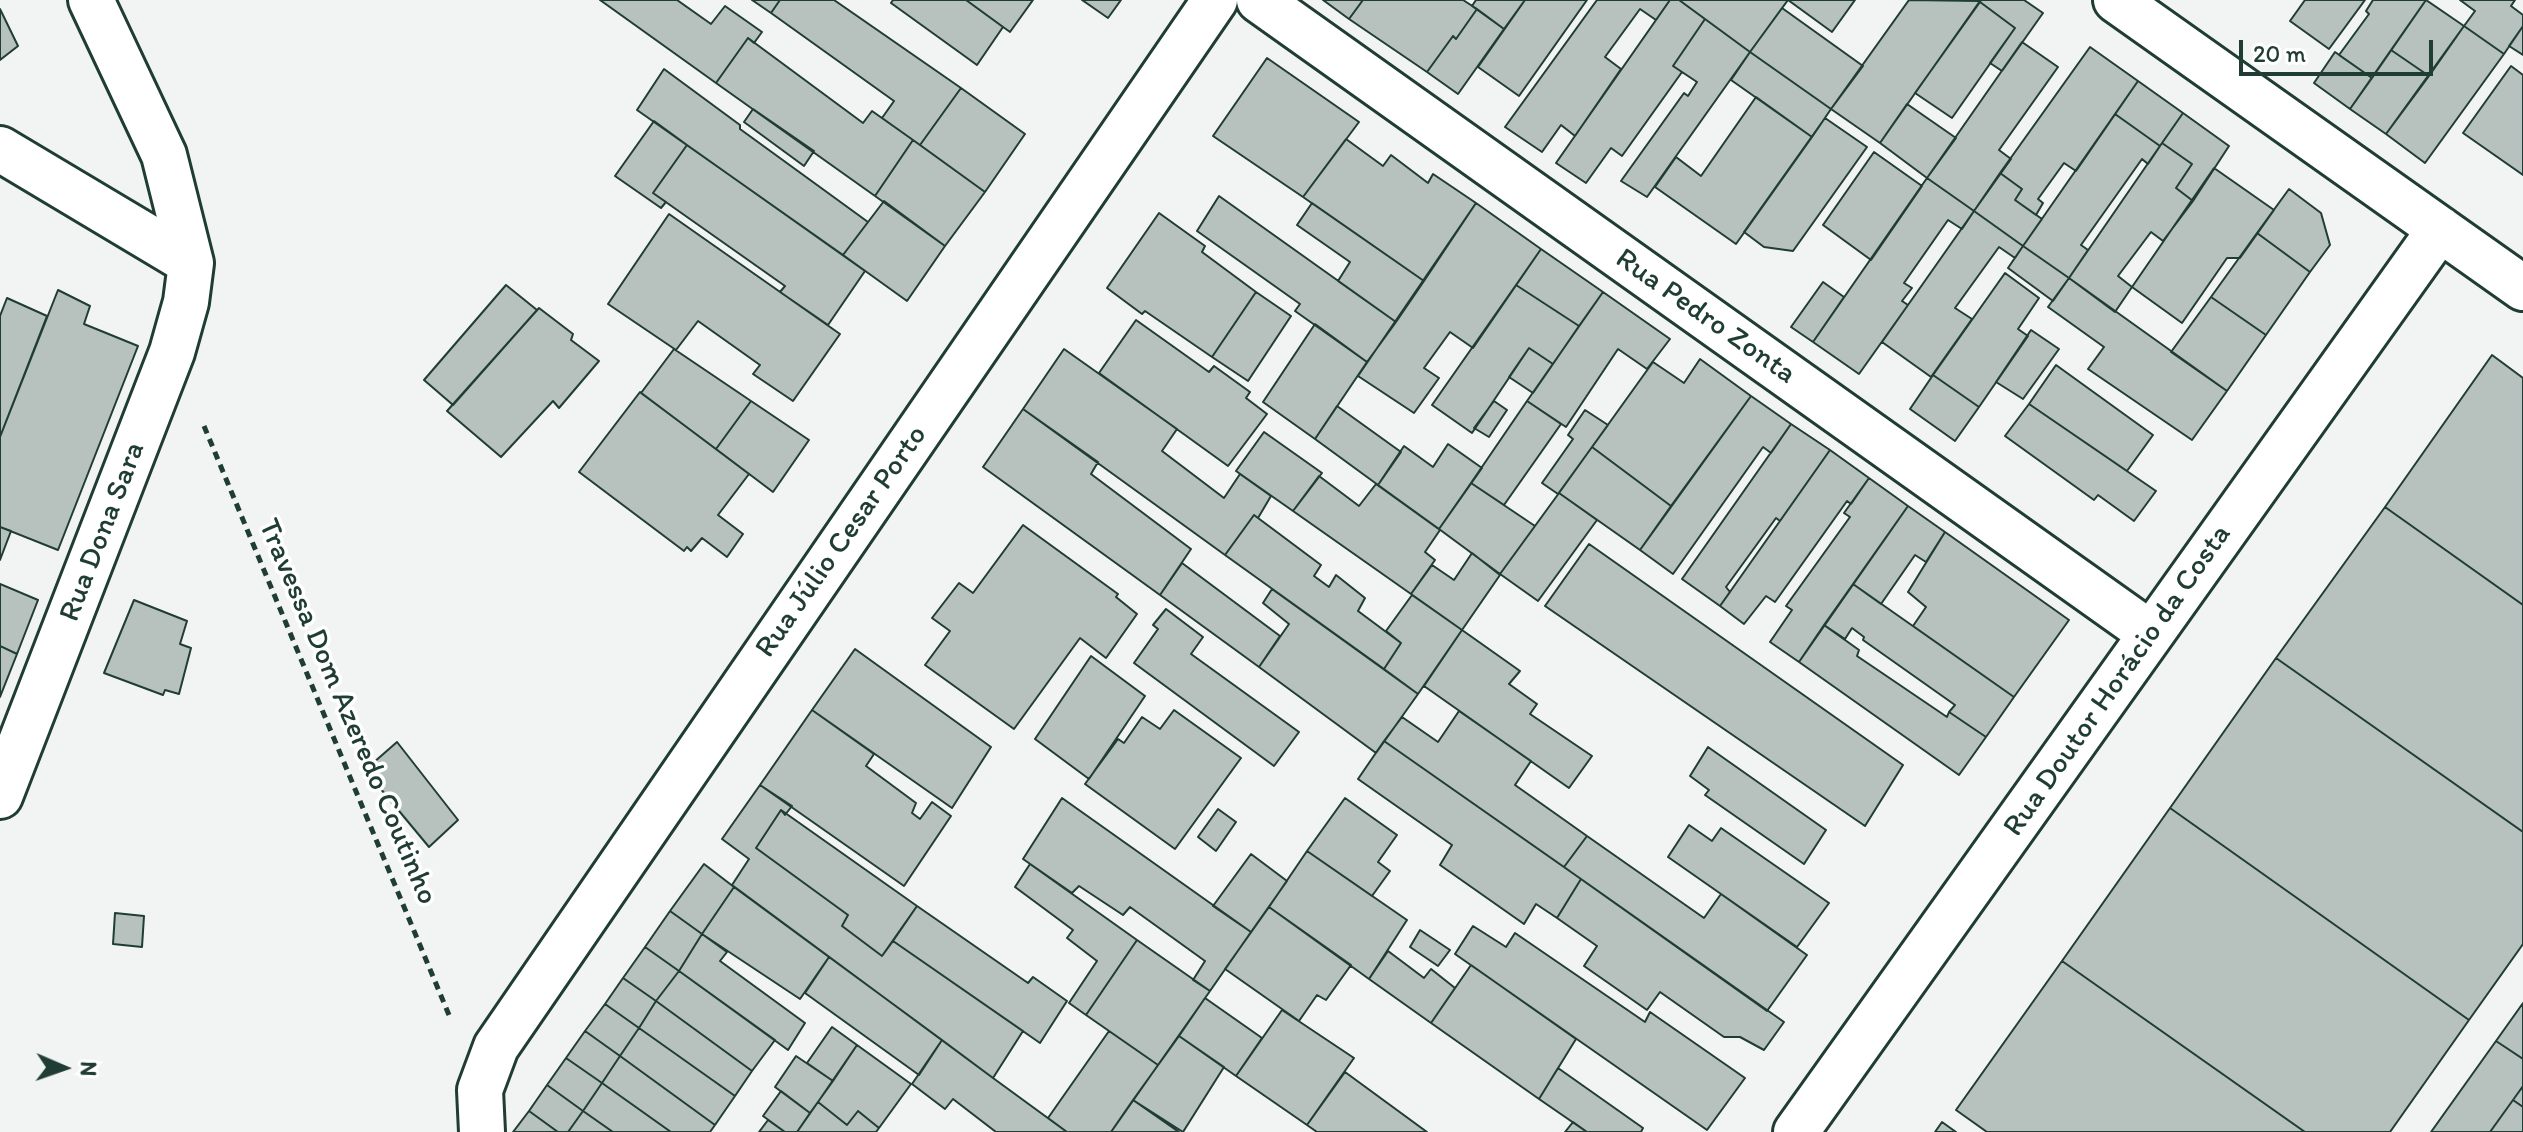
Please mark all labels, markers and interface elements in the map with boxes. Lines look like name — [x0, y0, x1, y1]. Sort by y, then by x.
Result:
scale bar — [2243, 24, 2437, 74]
text: 20 m — [2253, 39, 2306, 68]
street label: Rua Pedro Zonta — [1608, 241, 1802, 393]
street label: Rua Júlio Cesar Porto — [748, 419, 936, 665]
street label: Rua Dona Sara — [52, 437, 154, 627]
street label: Travessa Dom Azeredo Coutinho — [249, 514, 445, 910]
street label: Rua Doutor Horácio da Costa — [1996, 518, 2240, 844]
north arrow — [24, 1028, 104, 1108]
text: N — [75, 1061, 102, 1077]

